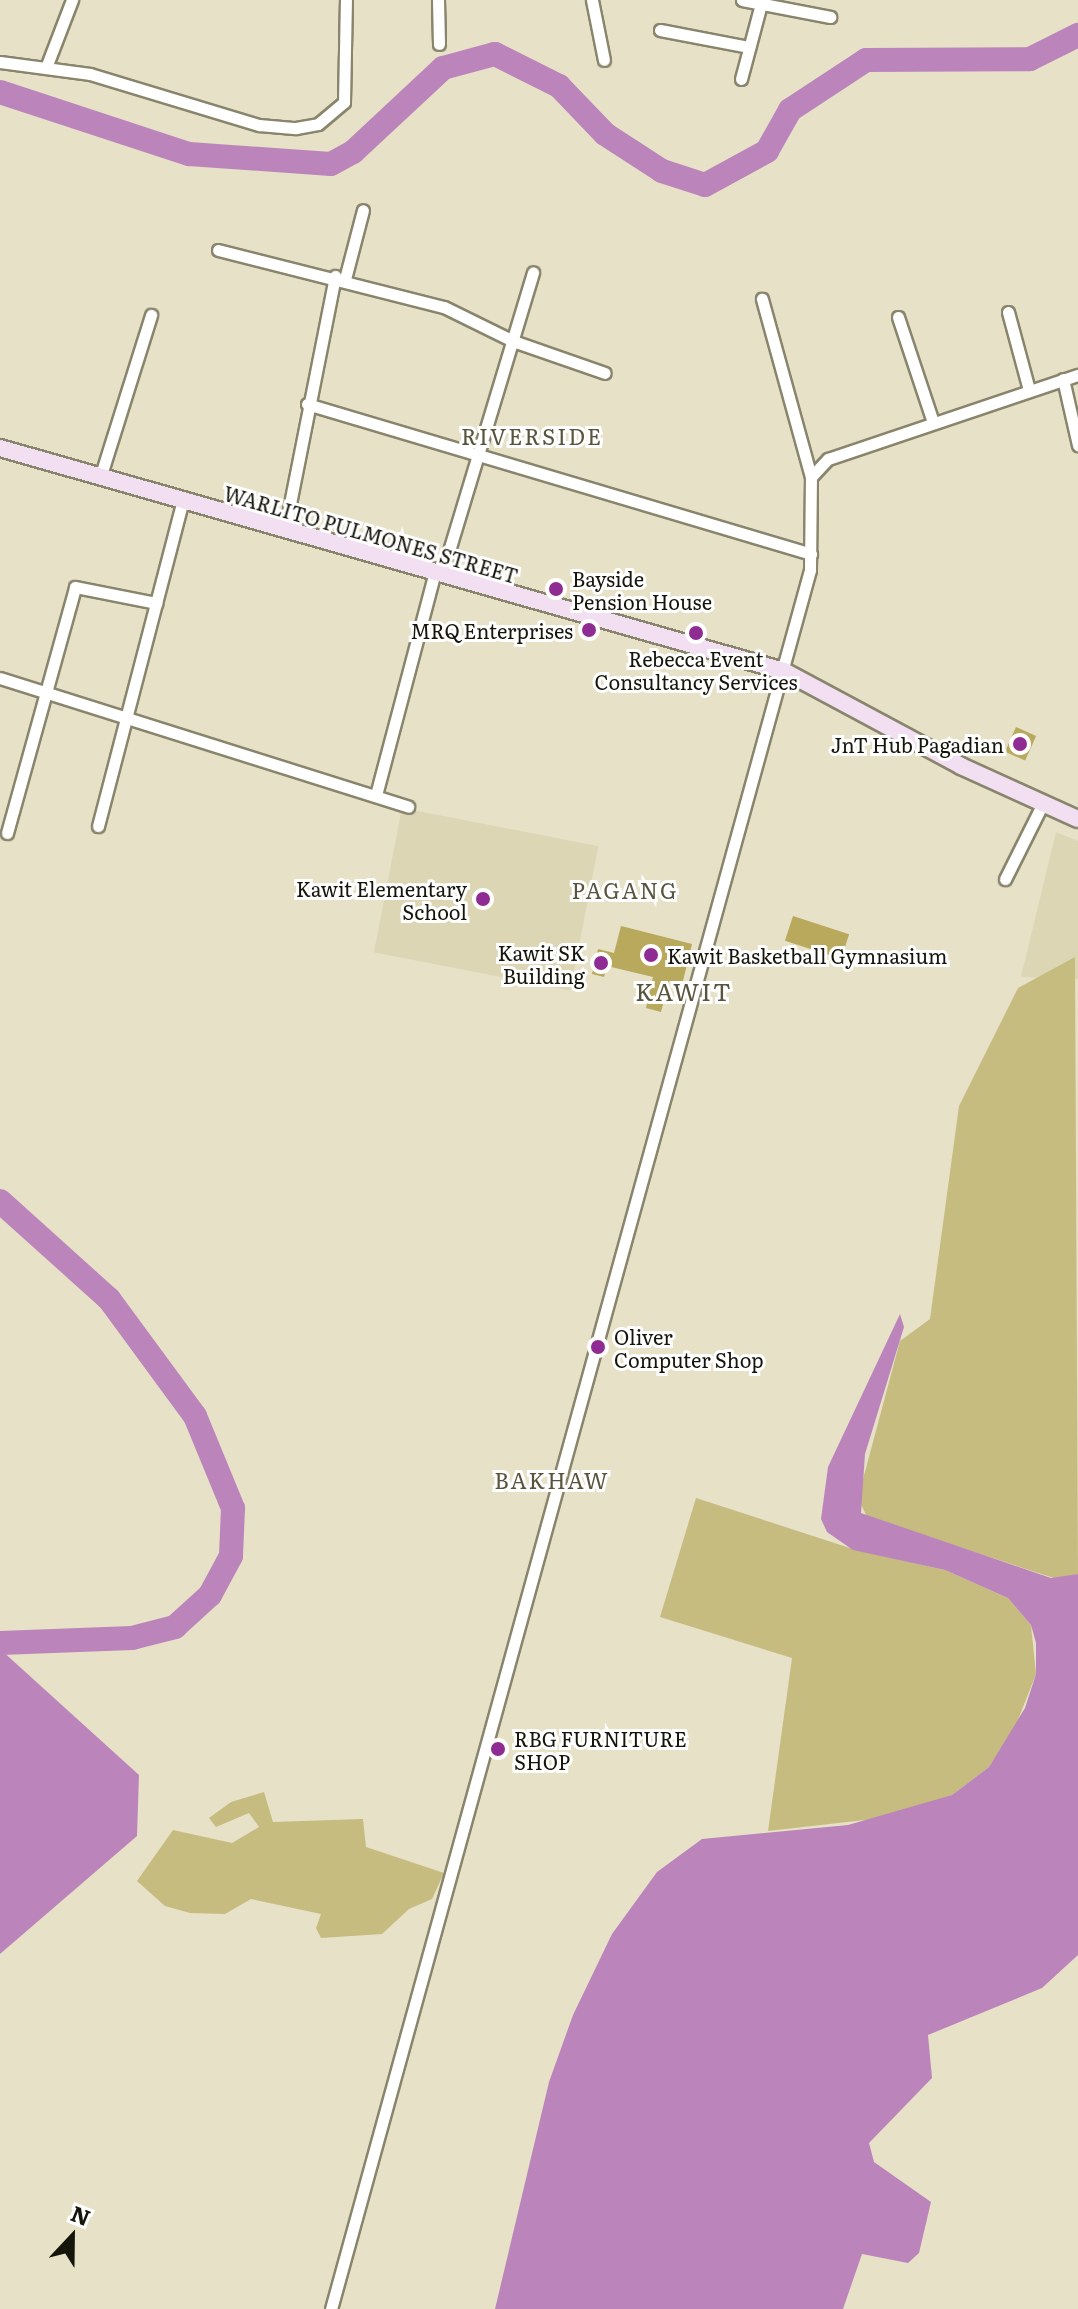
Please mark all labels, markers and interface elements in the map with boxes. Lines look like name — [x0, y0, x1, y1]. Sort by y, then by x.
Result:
district label: RIVERSIDE — [461, 423, 603, 449]
street label: WARLITO PULMONES STREET — [221, 480, 521, 588]
place label: Bayside Pension House — [572, 566, 712, 613]
marker: Bayside Pension House — [547, 580, 565, 598]
place label: MRQ Enterprises — [411, 618, 573, 642]
marker: MRQ Enterprises — [580, 621, 598, 639]
marker: Rebecca Event Consultancy Services — [687, 624, 705, 642]
place label: Rebecca Event Consultancy Services — [595, 646, 797, 693]
place label: JnT Hub Pagadian — [831, 732, 1004, 756]
marker: JnT Hub Pagadian — [1011, 735, 1029, 753]
place label: Kawit Elementary School — [296, 876, 467, 923]
district label: PAGANG — [571, 877, 679, 903]
marker: Kawit Elementary School — [474, 890, 492, 908]
place label: Kawit SK Building — [498, 940, 585, 987]
place label: Kawit Basketball Gymnasium — [667, 943, 947, 967]
marker: Kawit Basketball Gymnasium — [642, 946, 660, 964]
marker: Kawit SK Building — [592, 954, 610, 972]
district label: KAWIT — [635, 977, 733, 1005]
place label: Oliver Computer Shop — [614, 1324, 764, 1371]
marker: Oliver Computer Shop — [589, 1338, 607, 1356]
district label: BAKHAW — [494, 1467, 610, 1493]
place label: RBG FURNITURE SHOP — [514, 1726, 687, 1773]
marker: RBG FURNITURE SHOP — [489, 1740, 507, 1758]
text: N — [66, 2196, 96, 2233]
north arrow — [32, 2197, 112, 2277]

